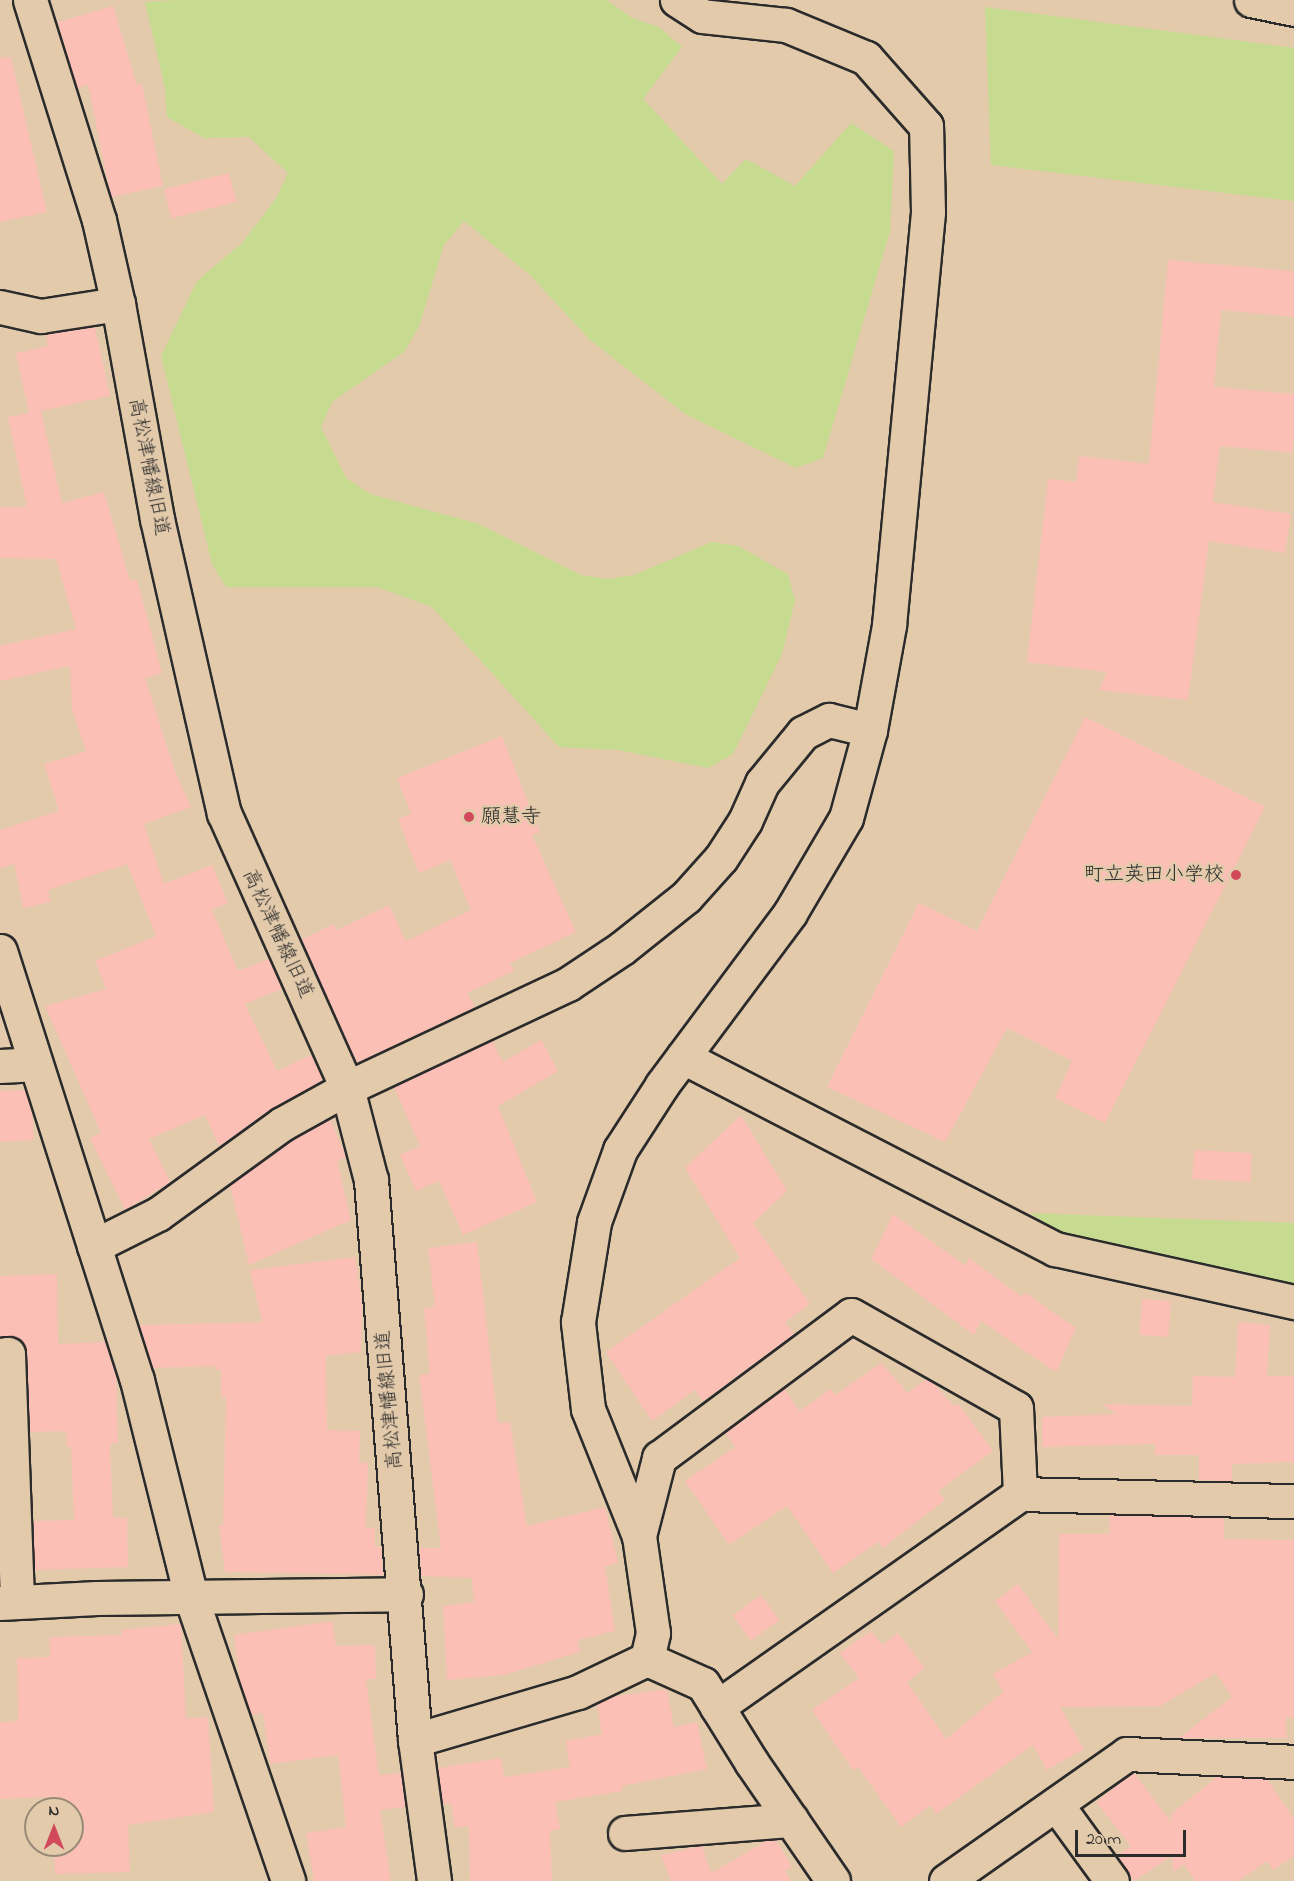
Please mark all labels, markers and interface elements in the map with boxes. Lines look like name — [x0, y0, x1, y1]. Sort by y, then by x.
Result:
street label: 高松津幡線旧道 — [123, 396, 173, 538]
place label: 願慧寺 — [481, 805, 541, 829]
marker: 願慧寺 — [462, 810, 476, 824]
place label: 町立英田小学校 — [1084, 863, 1224, 887]
street label: 高松津幡線旧道 — [237, 865, 317, 1003]
marker: 町立英田小学校 — [1229, 868, 1243, 882]
street label: 高松津幡線旧道 — [372, 1329, 408, 1471]
north arrow — [24, 1797, 84, 1857]
text: N — [49, 1799, 59, 1823]
scale bar — [1078, 1818, 1189, 1856]
text: 20 m — [1086, 1827, 1121, 1853]

